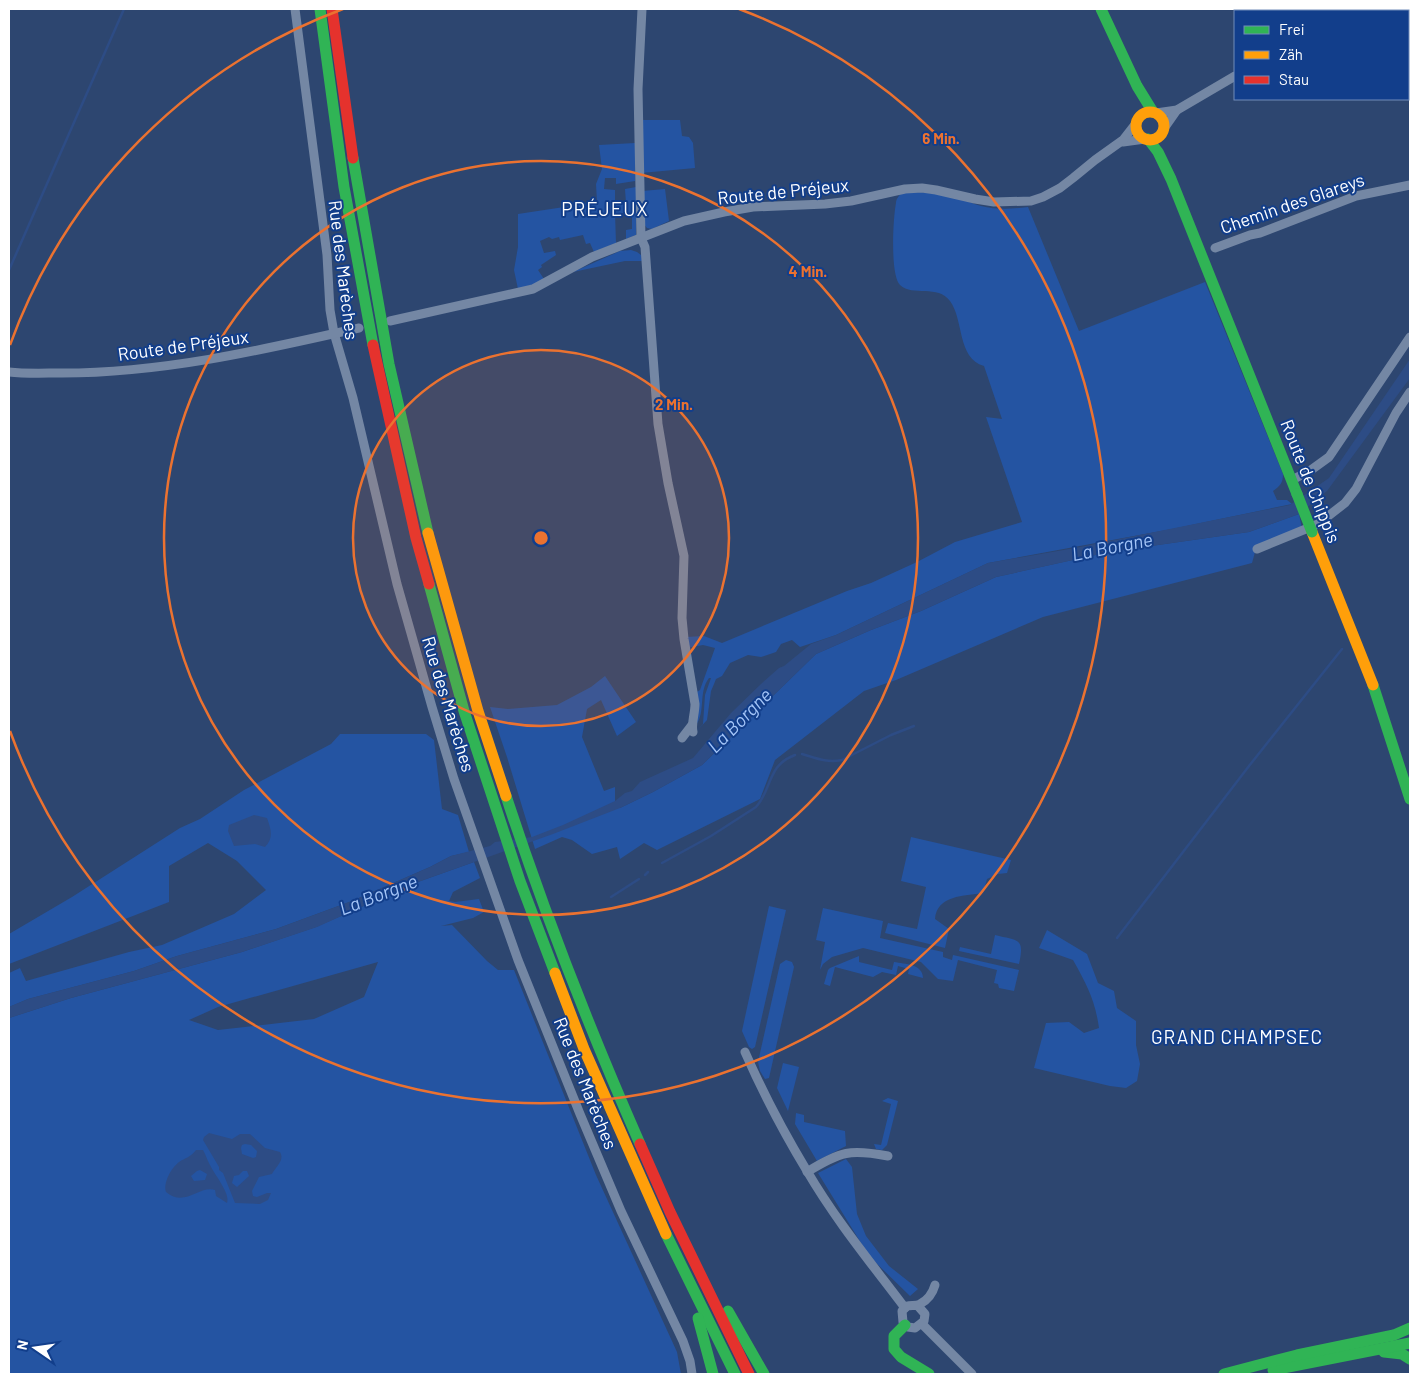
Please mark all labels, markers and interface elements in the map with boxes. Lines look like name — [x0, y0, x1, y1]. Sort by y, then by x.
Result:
legend — [1234, 10, 1409, 100]
text: Frei — [1279, 20, 1305, 38]
text: Zäh — [1279, 45, 1303, 63]
text: Stau — [1279, 70, 1309, 88]
text: 6 Min. — [922, 129, 960, 147]
street label: Chemin des Glareys — [1217, 168, 1367, 238]
street label: Route de Préjeux — [716, 173, 850, 209]
district label: PRÉJEUX — [561, 197, 649, 220]
street label: Rue des Marèches — [325, 199, 363, 341]
text: 4 Min. — [789, 262, 827, 280]
street label: Route de Préjeux — [116, 325, 250, 365]
text: 2 Min. — [655, 395, 693, 413]
street label: Route de Chippis — [1276, 416, 1346, 546]
water label: La Borgne — [1070, 527, 1155, 565]
centre of rings — [532, 529, 550, 547]
street label: Rue des Marèches — [418, 634, 480, 774]
water label: La Borgne — [702, 683, 776, 757]
water label: La Borgne — [336, 869, 420, 919]
street label: Rue des Marèches — [549, 1014, 623, 1152]
district label: GRAND CHAMPSEC — [1151, 1025, 1323, 1048]
north arrow — [10, 1323, 60, 1373]
text: N — [13, 1339, 31, 1351]

